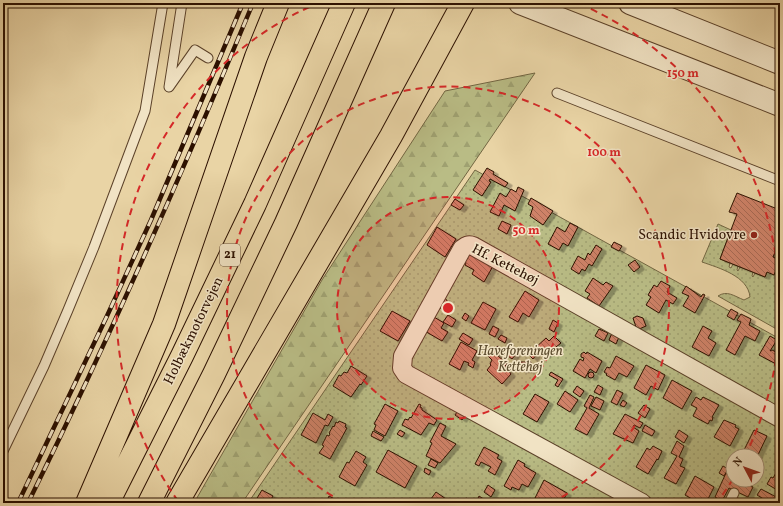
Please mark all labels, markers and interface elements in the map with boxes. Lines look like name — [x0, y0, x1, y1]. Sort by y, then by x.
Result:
text: 150 m — [667, 66, 699, 82]
text: 100 m — [587, 145, 621, 161]
text: 50 m — [512, 223, 540, 239]
place label: Scandic Hvidovre — [638, 226, 746, 245]
marker: Scandic Hvidovre — [749, 230, 759, 240]
street label: Hf. Kettehøj — [468, 240, 542, 290]
road number: 21 — [220, 244, 240, 266]
street label: Holbækmotorvejen — [160, 274, 228, 388]
centre of rings — [441, 301, 455, 315]
park label: Haveforeningen Kettehøj — [477, 342, 563, 377]
north arrow — [725, 448, 765, 488]
text: N — [730, 454, 747, 470]

